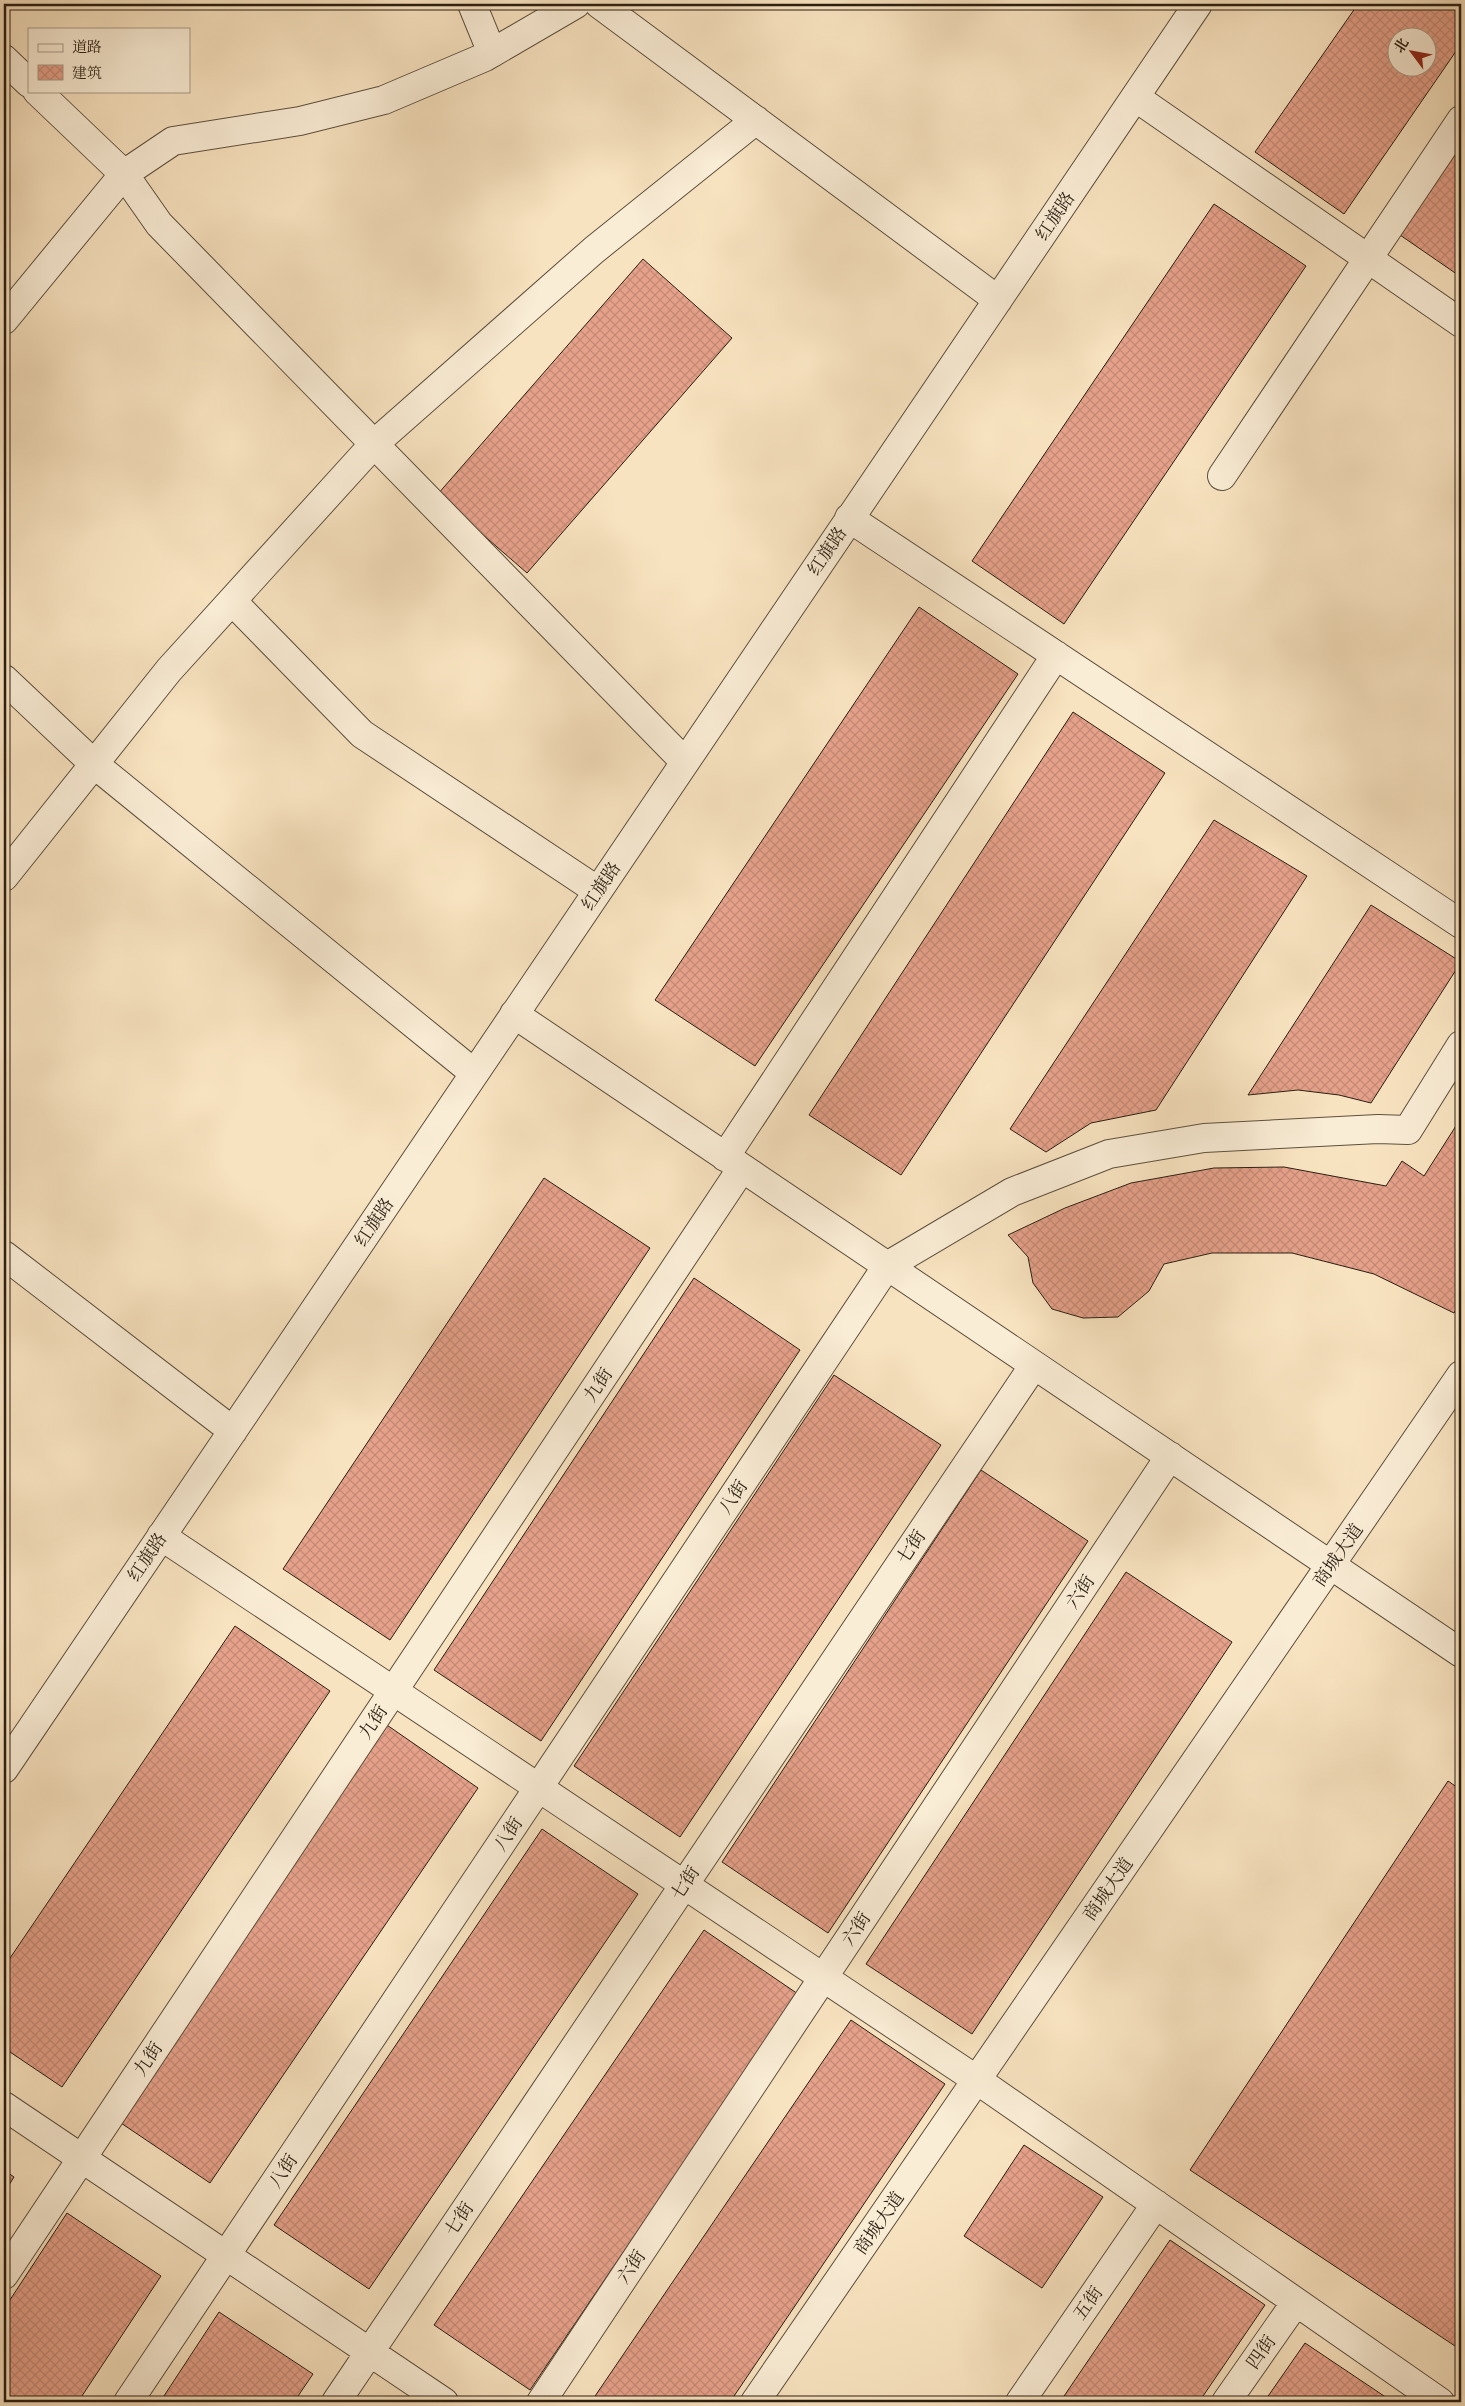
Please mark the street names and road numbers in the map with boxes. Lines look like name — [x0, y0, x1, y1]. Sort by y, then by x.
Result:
street label: 红旗路 — [1032, 188, 1080, 245]
street label: 红旗路 — [804, 523, 852, 580]
street label: 红旗路 — [578, 858, 626, 915]
street label: 红旗路 — [351, 1194, 399, 1251]
street label: 九街 — [580, 1364, 618, 1407]
street label: 八街 — [715, 1476, 753, 1519]
street label: 商城大道 — [1309, 1520, 1368, 1591]
street label: 七街 — [893, 1526, 931, 1569]
street label: 红旗路 — [124, 1529, 172, 1586]
street label: 六街 — [1062, 1571, 1100, 1614]
street label: 九街 — [355, 1701, 393, 1744]
street label: 八街 — [490, 1813, 528, 1856]
street label: 商城大道 — [1079, 1854, 1138, 1925]
street label: 七街 — [667, 1862, 705, 1905]
street label: 六街 — [838, 1908, 876, 1951]
street label: 九街 — [130, 2038, 168, 2081]
street label: 八街 — [265, 2150, 303, 2193]
street label: 商城大道 — [850, 2188, 909, 2259]
street label: 七街 — [441, 2198, 479, 2241]
street label: 六街 — [613, 2246, 651, 2289]
street label: 五街 — [1069, 2283, 1108, 2325]
street label: 四街 — [1242, 2332, 1281, 2374]

